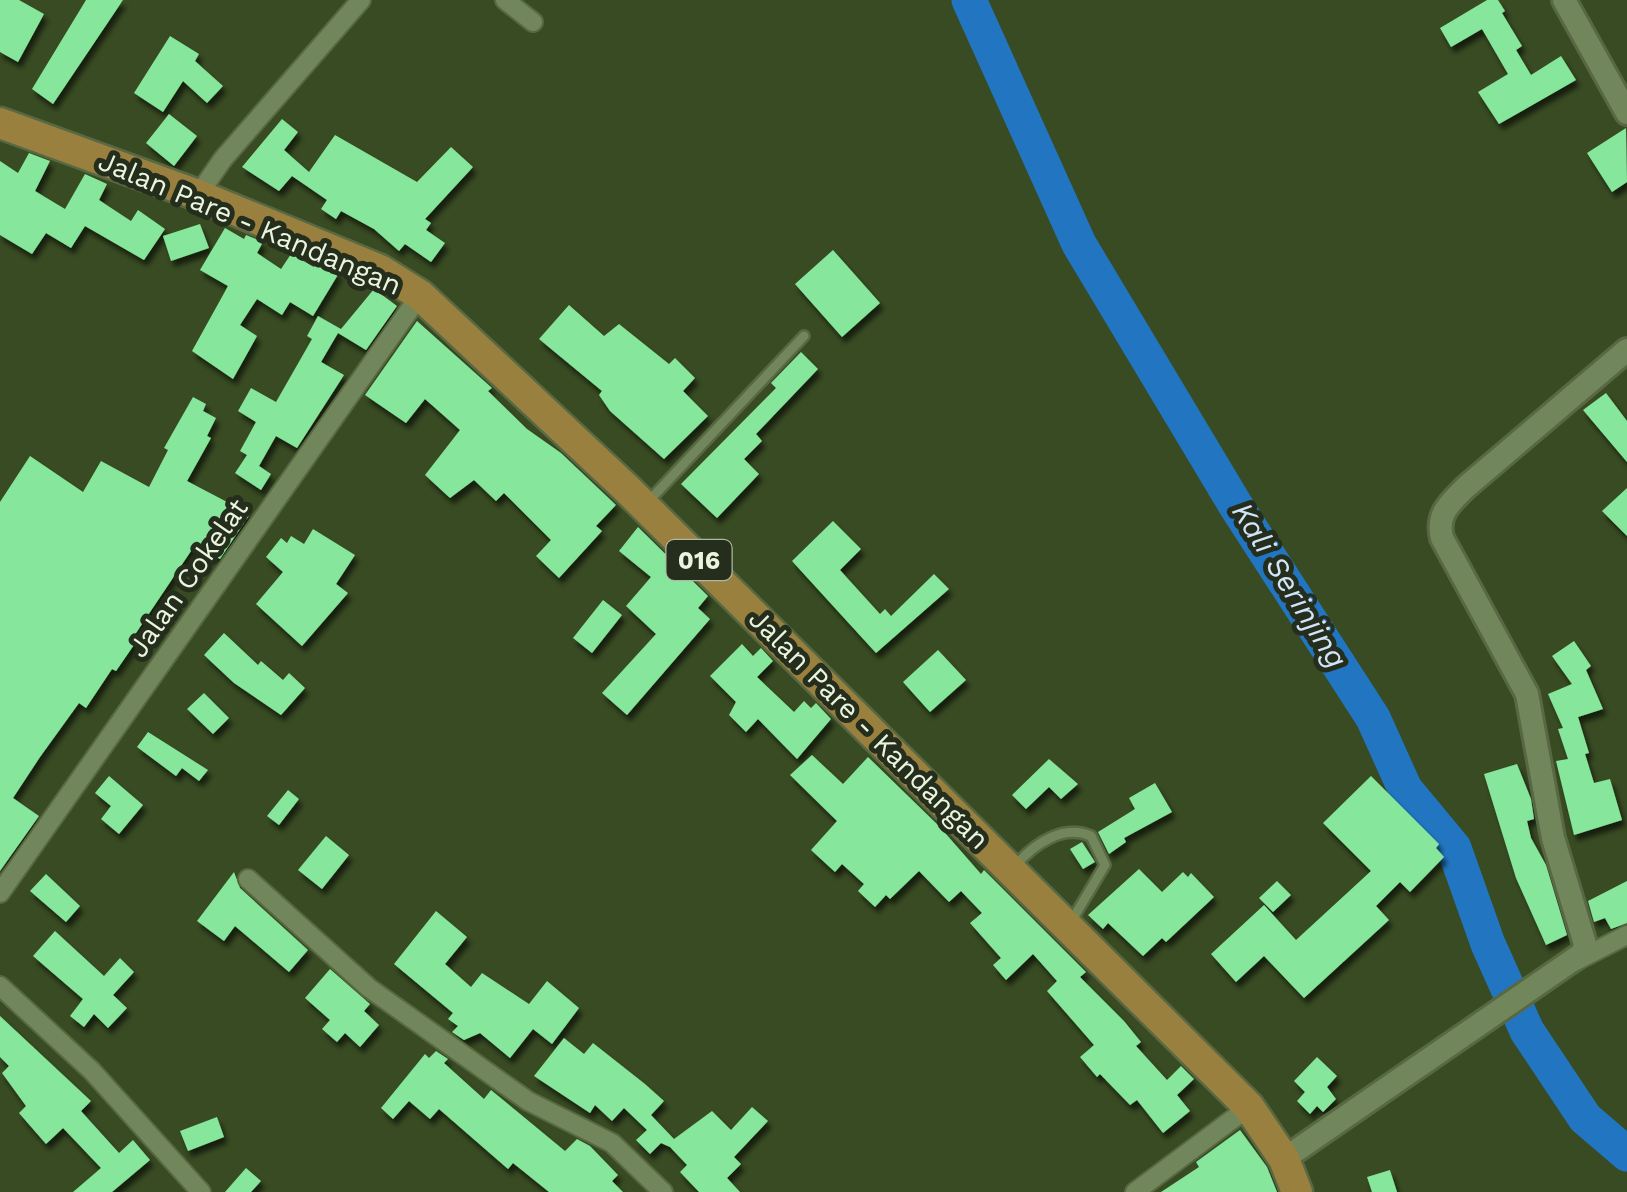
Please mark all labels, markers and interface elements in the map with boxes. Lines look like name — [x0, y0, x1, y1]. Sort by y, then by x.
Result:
street label: Jalan Pare - Kandangan — [94, 144, 406, 302]
street label: Jalan Cokelat — [121, 492, 255, 663]
water label: Kali Serinjing — [1225, 496, 1355, 674]
road number: 016 — [666, 540, 732, 580]
street label: Jalan Pare - Kandangan — [742, 602, 996, 856]

